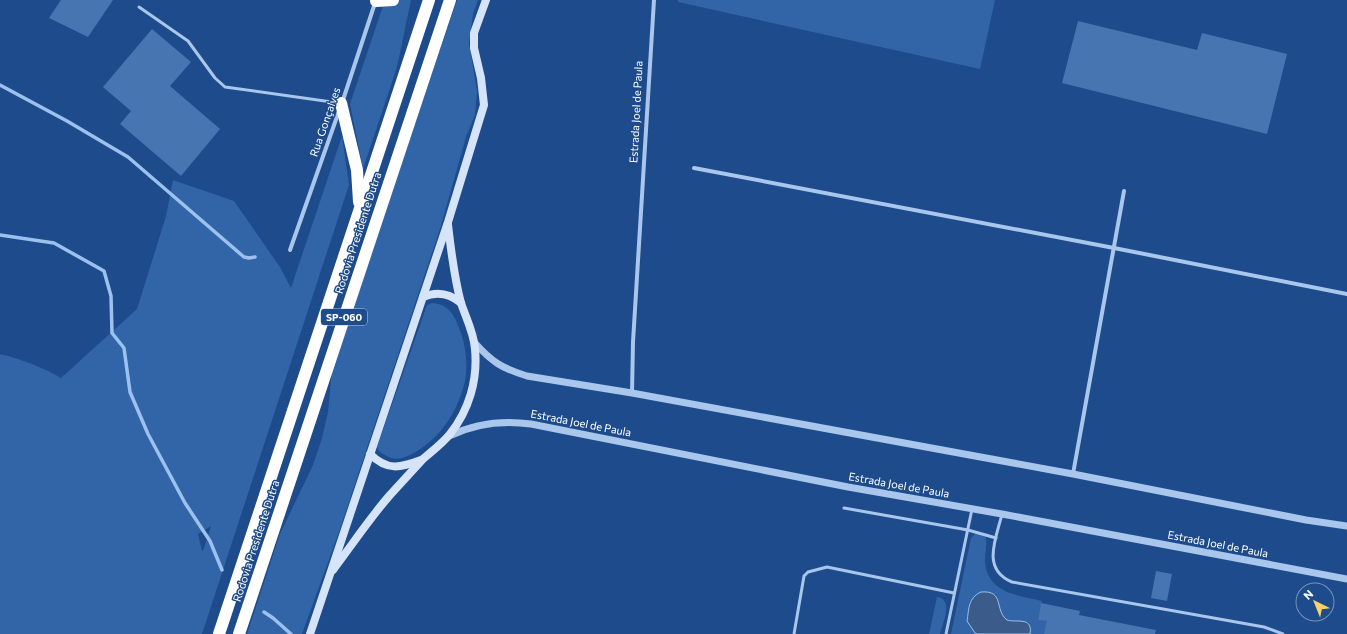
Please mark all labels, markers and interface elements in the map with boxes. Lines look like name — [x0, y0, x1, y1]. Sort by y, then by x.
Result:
street label: Estrada Joel de Paula — [626, 61, 646, 163]
street label: Rua Gonçalves — [307, 85, 342, 158]
street label: Rodovia Presidente Dutra — [332, 170, 383, 295]
road number: SP-060 — [321, 309, 367, 325]
street label: Estrada Joel de Paula — [529, 406, 633, 440]
street label: Estrada Joel de Paula — [847, 469, 951, 501]
street label: Rodovia Presidente Dutra — [230, 478, 281, 603]
street label: Estrada Joel de Paula — [1166, 527, 1270, 561]
north arrow — [1295, 582, 1335, 622]
text: N — [1300, 587, 1315, 602]

